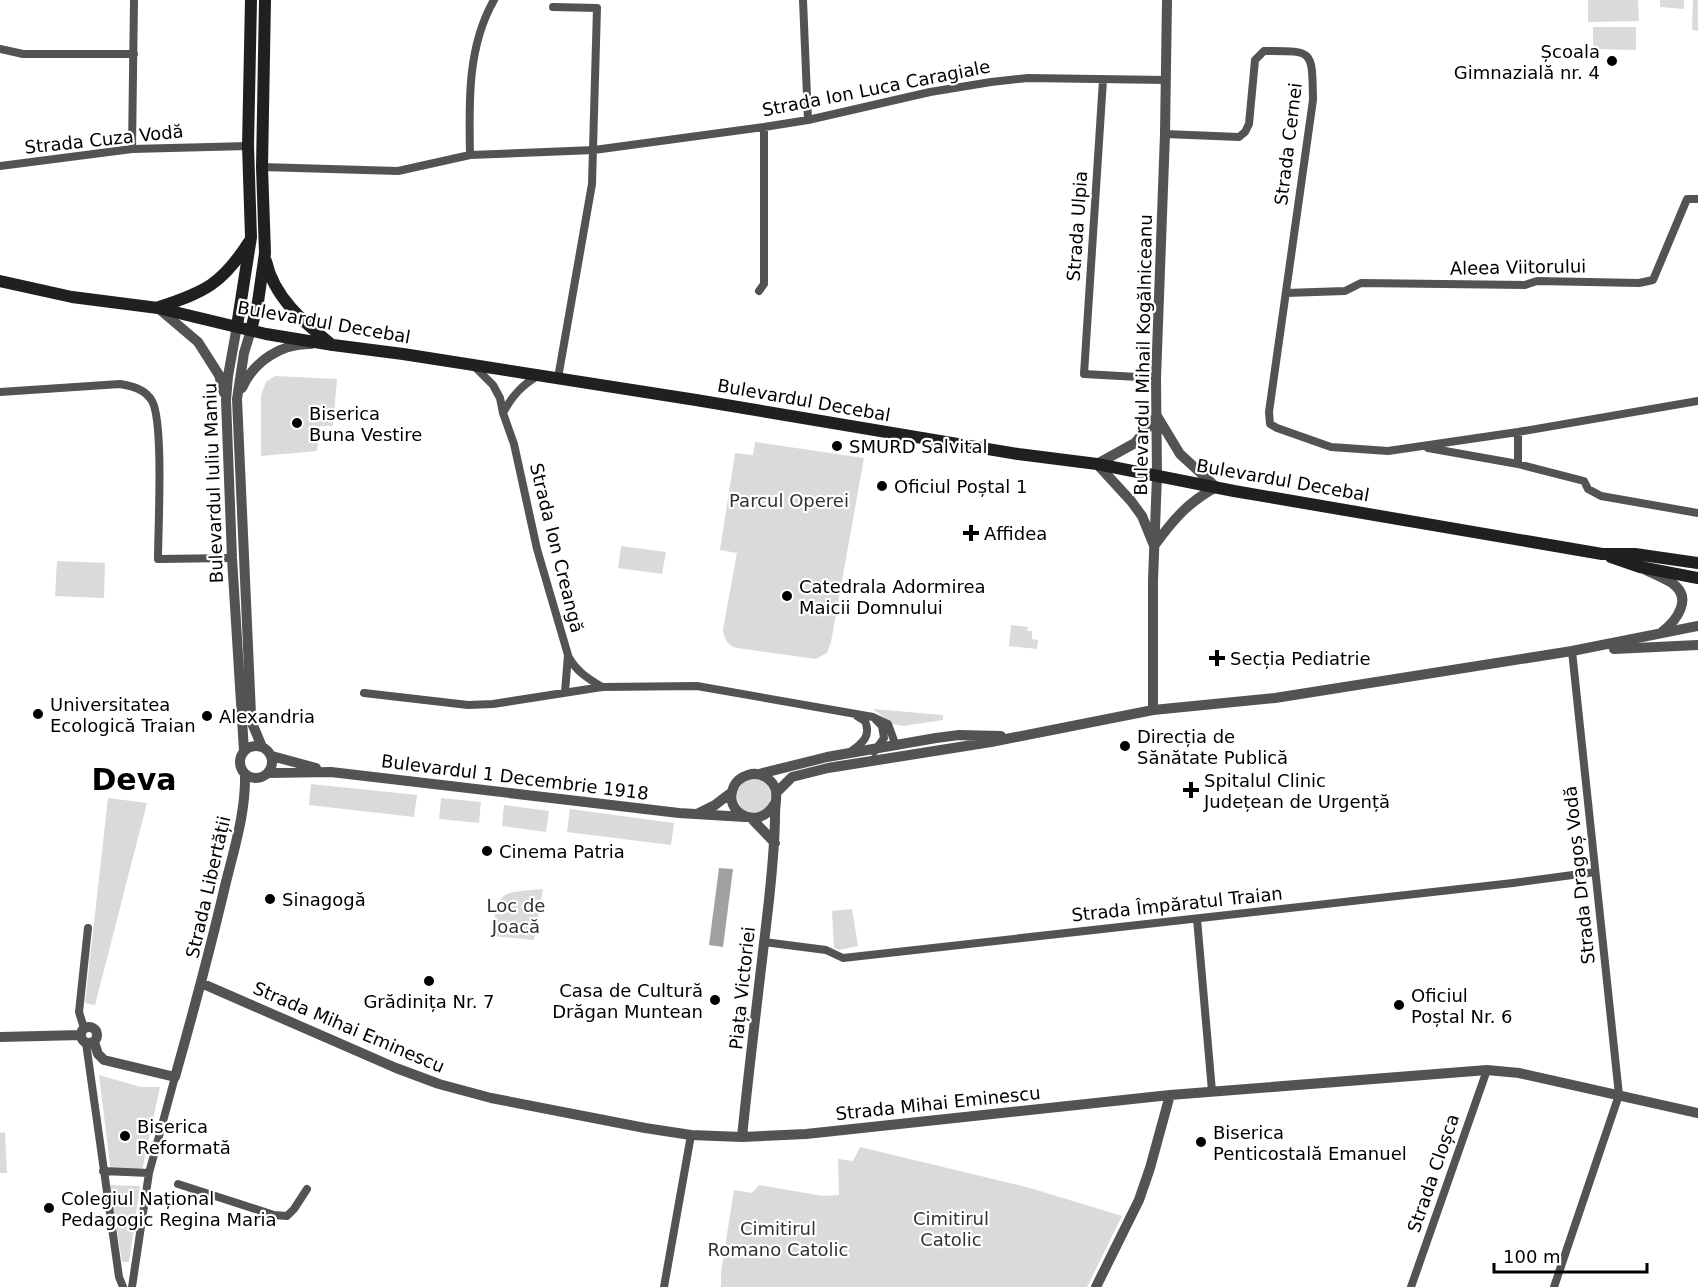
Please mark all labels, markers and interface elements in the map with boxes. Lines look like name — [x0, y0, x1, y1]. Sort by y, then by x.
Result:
place label: Școala Gimnazială nr. 4 — [1454, 41, 1600, 83]
marker: Școala Gimnazială nr. 4 — [1605, 54, 1619, 68]
street label: Strada Ion Luca Caragiale — [760, 56, 992, 120]
street label: Strada Cernei — [1270, 82, 1306, 206]
street label: Strada Cuza Vodă — [24, 120, 184, 158]
street label: Strada Ulpia — [1063, 170, 1091, 282]
street label: Bulevardul Mihail Kogălniceanu — [1130, 214, 1156, 496]
street label: Aleea Viitorului — [1450, 255, 1586, 279]
street label: Bulevardul Decebal — [236, 296, 412, 348]
street label: Bulevardul Decebal — [716, 374, 892, 426]
street label: Bulevardul Iuliu Maniu — [199, 382, 227, 584]
place label: Biserica Buna Vestire — [309, 403, 422, 445]
marker: Biserica Buna Vestire — [290, 416, 304, 430]
place label: SMURD Salvital — [849, 436, 987, 457]
marker: SMURD Salvital — [830, 439, 844, 453]
street label: Bulevardul Decebal — [1195, 454, 1371, 506]
street label: Strada Ion Creangă — [526, 461, 588, 635]
place label: Oficiul Poștal 1 — [894, 476, 1027, 497]
marker: Oficiul Poștal 1 — [875, 479, 889, 493]
park label: Parcul Operei — [729, 490, 849, 511]
place label: Affidea — [984, 523, 1047, 544]
marker: Affidea — [962, 524, 980, 542]
place label: Catedrala Adormirea Maicii Domnului — [799, 576, 986, 618]
marker: Catedrala Adormirea Maicii Domnului — [780, 589, 794, 603]
place label: Secția Pediatrie — [1230, 648, 1370, 669]
marker: Secția Pediatrie — [1208, 649, 1226, 667]
place label: Universitatea Ecologică Traian — [50, 694, 196, 736]
place label: Alexandria — [219, 706, 315, 727]
marker: Universitatea Ecologică Traian — [31, 707, 45, 721]
marker: Alexandria — [200, 709, 214, 723]
place label: Direcția de Sănătate Publică — [1137, 726, 1288, 768]
marker: Direcția de Sănătate Publică — [1118, 739, 1132, 753]
street label: Bulevardul 1 Decembrie 1918 — [380, 750, 650, 804]
district label: Deva — [91, 762, 177, 797]
place label: Spitalul Clinic Județean de Urgență — [1203, 770, 1390, 812]
marker: Spitalul Clinic Județean de Urgență — [1182, 781, 1200, 799]
street label: Strada Dragoș Vodă — [1559, 785, 1599, 965]
street label: Strada Libertății — [181, 814, 235, 960]
place label: Cinema Patria — [499, 841, 625, 862]
marker: Cinema Patria — [480, 844, 494, 858]
street label: Strada Împăratul Traian — [1070, 882, 1284, 926]
place label: Sinagogă — [282, 889, 366, 910]
marker: Sinagogă — [263, 892, 277, 906]
park label: Loc de Joacă — [487, 895, 545, 937]
street label: Piața Victoriei — [725, 925, 759, 1051]
marker: Grădinița Nr. 7 — [422, 974, 436, 988]
street label: Strada Mihai Eminescu — [250, 977, 448, 1077]
place label: Casa de Cultură Drăgan Muntean — [552, 980, 703, 1022]
place label: Oficiul Poștal Nr. 6 — [1411, 985, 1513, 1027]
place label: Grădinița Nr. 7 — [363, 991, 495, 1012]
marker: Casa de Cultură Drăgan Muntean — [708, 993, 722, 1007]
marker: Oficiul Poștal Nr. 6 — [1392, 998, 1406, 1012]
street label: Strada Mihai Eminescu — [835, 1082, 1041, 1124]
street label: Strada Cloșca — [1403, 1111, 1463, 1235]
place label: Biserica Reformată — [137, 1116, 231, 1158]
place label: Biserica Penticostală Emanuel — [1213, 1122, 1407, 1164]
marker: Biserica Reformată — [118, 1129, 132, 1143]
marker: Biserica Penticostală Emanuel — [1194, 1135, 1208, 1149]
place label: Colegiul Național Pedagogic Regina Maria — [61, 1188, 277, 1230]
marker: Colegiul Național Pedagogic Regina Maria — [42, 1201, 56, 1215]
park label: Cimitirul Catolic — [913, 1208, 989, 1250]
park label: Cimitirul Romano Catolic — [708, 1218, 849, 1260]
scale bar — [1494, 1236, 1647, 1274]
text: 100 m — [1503, 1246, 1561, 1267]

